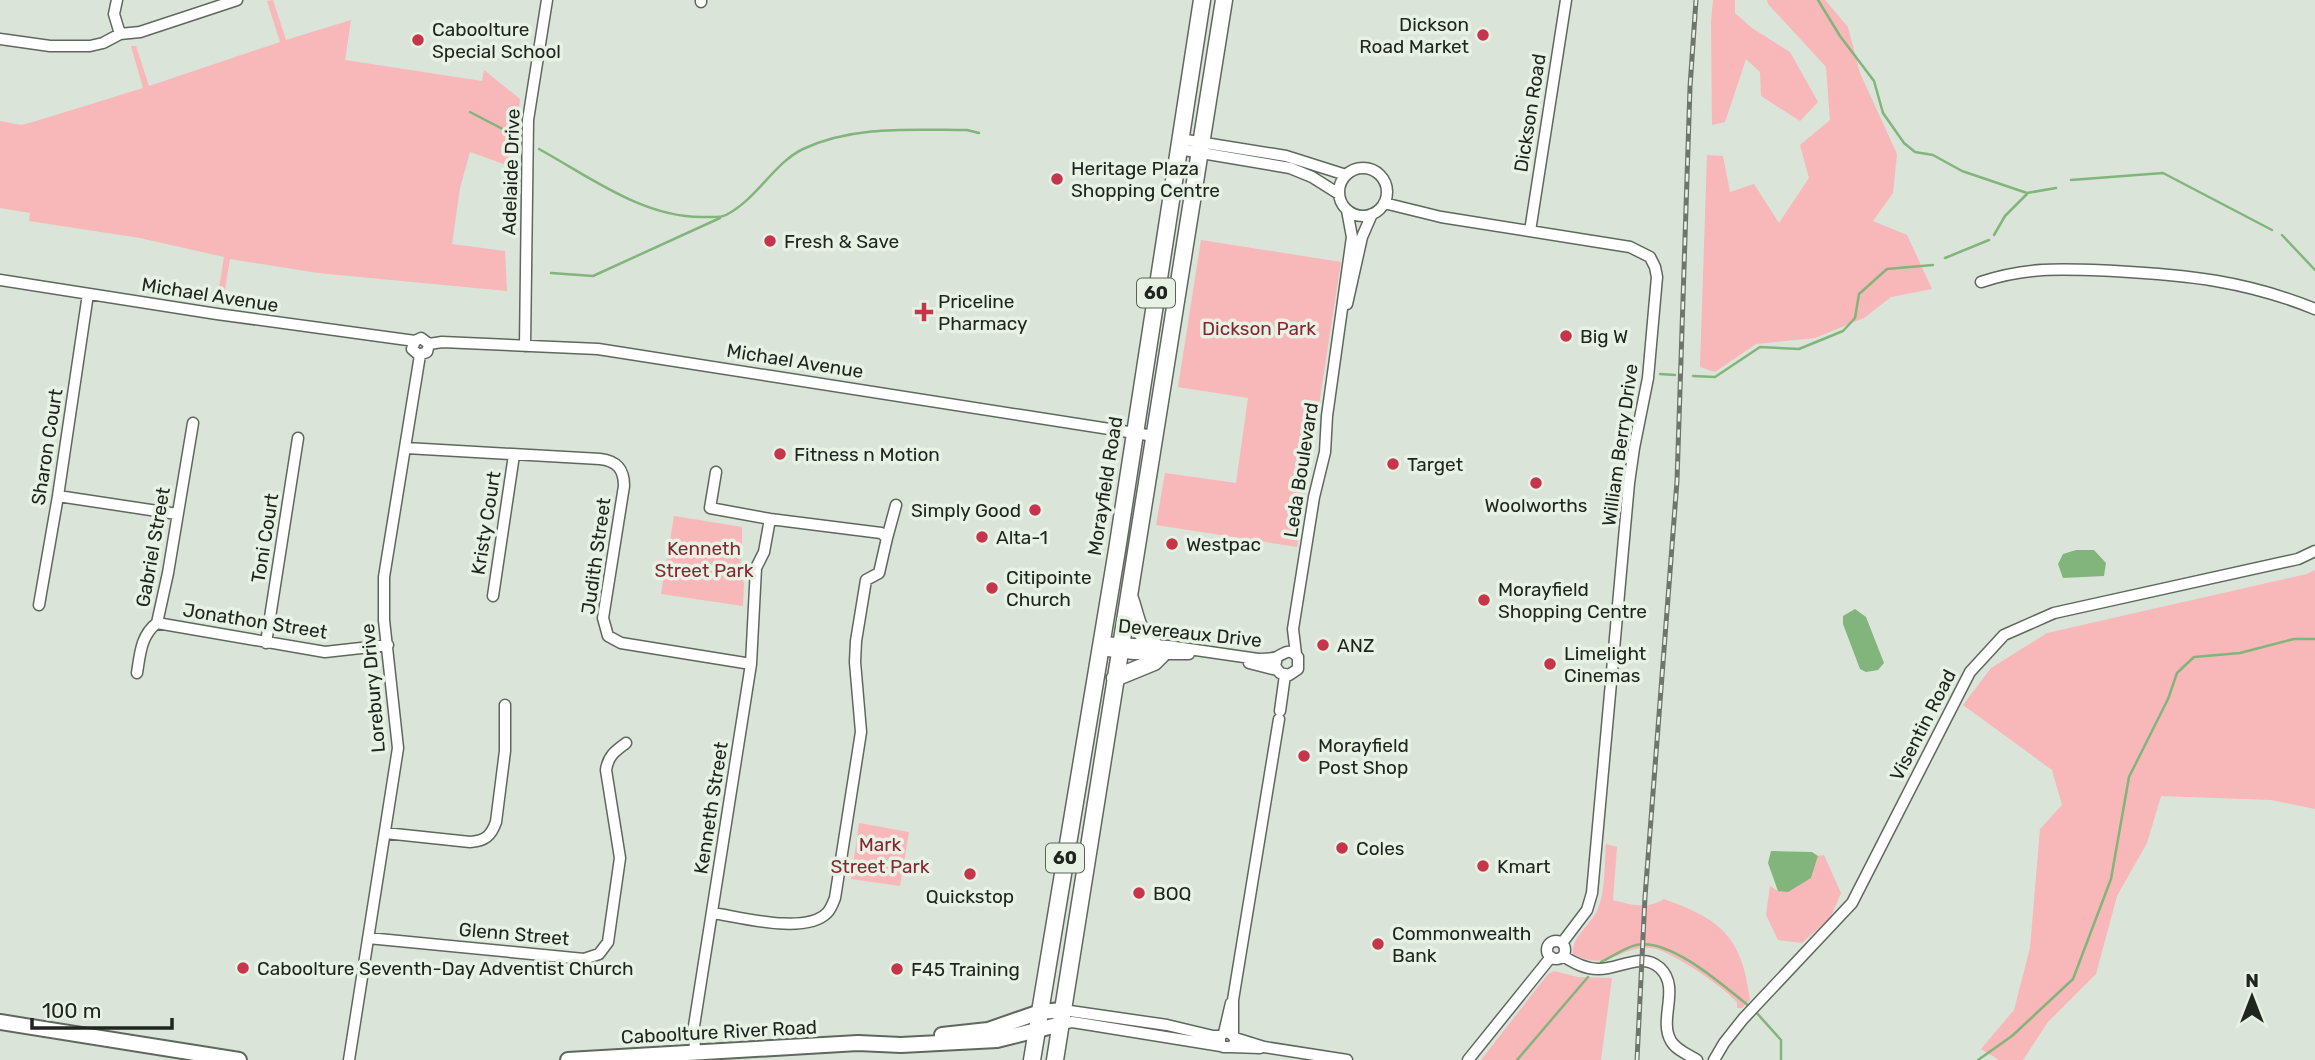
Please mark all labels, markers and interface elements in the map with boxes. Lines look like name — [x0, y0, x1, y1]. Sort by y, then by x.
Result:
place label: Dickson Road Market — [1359, 13, 1470, 58]
place label: Caboolture Special School — [432, 18, 561, 63]
marker: Dickson Road Market — [1475, 27, 1491, 43]
marker: Caboolture Special School — [410, 32, 426, 48]
street label: Dickson Road — [1509, 52, 1551, 174]
street label: Adelaide Drive — [497, 108, 525, 236]
place label: Heritage Plaza Shopping Centre — [1071, 157, 1220, 202]
marker: Heritage Plaza Shopping Centre — [1049, 171, 1065, 187]
place label: Fresh & Save — [784, 230, 899, 253]
marker: Fresh & Save — [762, 233, 778, 249]
street label: Michael Avenue — [140, 273, 280, 317]
road number: 60 — [1137, 278, 1175, 307]
place label: Priceline Pharmacy — [938, 290, 1028, 335]
marker: Priceline Pharmacy — [916, 304, 932, 320]
park label: Dickson Park — [1202, 317, 1316, 340]
place label: Big W — [1580, 325, 1628, 348]
marker: Big W — [1558, 328, 1574, 344]
street label: Michael Avenue — [725, 339, 865, 383]
street label: William Berry Drive — [1597, 362, 1643, 528]
street label: Sharon Court — [26, 387, 68, 507]
street label: Leda Boulevard — [1279, 401, 1323, 539]
street label: Morayfield Road — [1083, 415, 1127, 557]
place label: Fitness n Motion — [794, 443, 940, 466]
marker: Fitness n Motion — [772, 446, 788, 462]
place label: Target — [1407, 453, 1464, 476]
marker: Target — [1385, 456, 1401, 472]
street label: Kristy Court — [466, 469, 506, 576]
marker: Woolworths — [1528, 475, 1544, 491]
street label: Gabriel Street — [131, 485, 175, 609]
street label: Toni Court — [247, 491, 284, 584]
place label: Woolworths — [1484, 494, 1588, 517]
street label: Judith Street — [576, 495, 616, 616]
place label: Simply Good — [911, 499, 1021, 522]
marker: Simply Good — [1027, 502, 1043, 518]
place label: Alta-1 — [996, 526, 1048, 549]
marker: Alta-1 — [974, 529, 990, 545]
place label: Westpac — [1186, 533, 1261, 556]
marker: Westpac — [1164, 536, 1180, 552]
park label: Kenneth Street Park — [654, 537, 754, 582]
place label: Citipointe Church — [1006, 566, 1092, 611]
place label: Morayfield Shopping Centre — [1498, 578, 1647, 623]
marker: Citipointe Church — [984, 580, 1000, 596]
marker: Morayfield Shopping Centre — [1476, 592, 1492, 608]
street label: Jonathon Street — [181, 598, 329, 644]
street label: Devereaux Drive — [1117, 614, 1263, 652]
street label: Lorebury Drive — [356, 623, 390, 753]
place label: ANZ — [1337, 634, 1374, 657]
marker: ANZ — [1315, 637, 1331, 653]
place label: Limelight Cinemas — [1564, 642, 1647, 687]
marker: Limelight Cinemas — [1542, 656, 1558, 672]
street label: Visentin Road — [1885, 665, 1961, 785]
place label: Morayfield Post Shop — [1318, 734, 1409, 779]
street label: Kenneth Street — [689, 740, 733, 876]
marker: Morayfield Post Shop — [1296, 748, 1312, 764]
park label: Mark Street Park — [830, 833, 930, 878]
place label: Coles — [1356, 837, 1405, 860]
marker: Coles — [1334, 840, 1350, 856]
road number: 60 — [1046, 844, 1084, 872]
place label: Kmart — [1497, 855, 1551, 878]
marker: Kmart — [1475, 858, 1491, 874]
marker: Quickstop — [962, 866, 978, 882]
place label: BOQ — [1153, 882, 1191, 905]
place label: Quickstop — [926, 885, 1014, 908]
marker: BOQ — [1131, 885, 1147, 901]
street label: Glenn Street — [458, 918, 571, 950]
place label: Commonwealth Bank — [1392, 922, 1531, 967]
marker: Commonwealth Bank — [1370, 936, 1386, 952]
place label: Caboolture Seventh-Day Adventist Church — [257, 957, 634, 980]
place label: F45 Training — [911, 958, 1020, 981]
marker: Caboolture Seventh-Day Adventist Church — [235, 960, 251, 976]
marker: F45 Training — [889, 961, 905, 977]
north arrow — [2217, 962, 2287, 1032]
text: N — [2245, 969, 2259, 992]
scale bar — [32, 986, 172, 1030]
text: 100 m — [42, 998, 101, 1023]
street label: Caboolture River Road — [620, 1015, 818, 1049]

